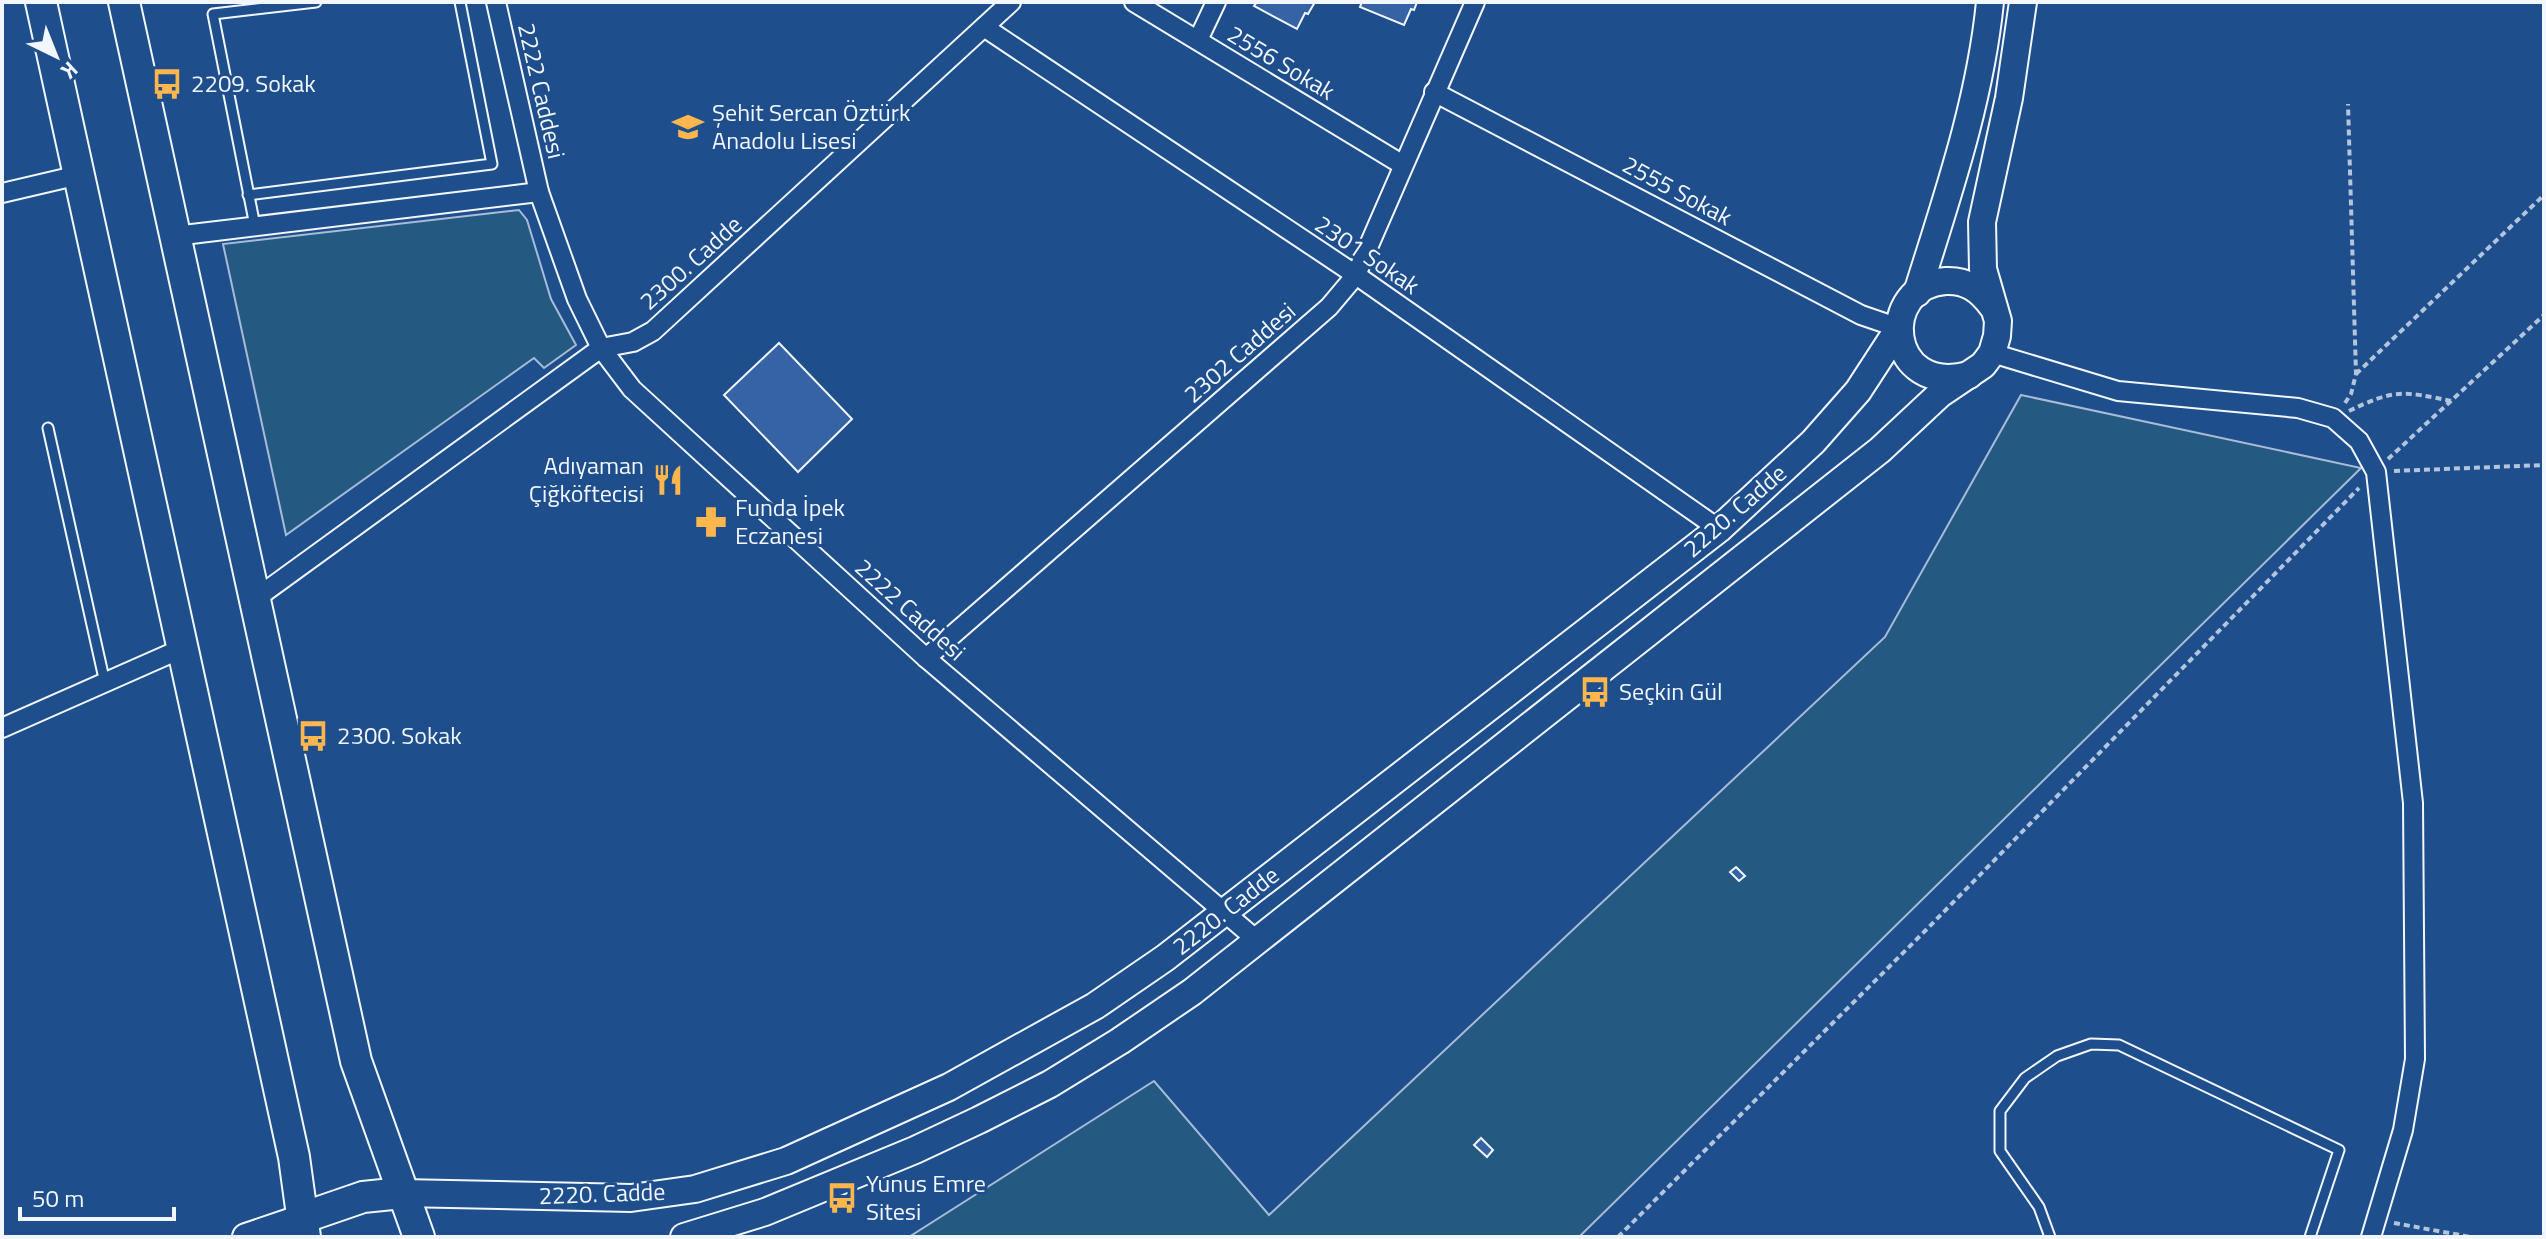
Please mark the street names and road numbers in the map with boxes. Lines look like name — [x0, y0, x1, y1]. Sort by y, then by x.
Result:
street label: 2556 Sokak — [1221, 16, 1343, 109]
street label: 2222 Caddesi — [509, 19, 575, 162]
street label: 2555 Sokak — [1616, 146, 1739, 234]
street label: 2300. Cadde — [631, 206, 750, 318]
street label: 2301 Sokak — [1308, 206, 1428, 303]
street label: 2302 Caddesi — [1175, 293, 1303, 411]
street label: 2220. Cadde — [1675, 455, 1794, 565]
street label: 2222 Caddesi — [847, 550, 974, 669]
street label: 2220. Cadde — [1164, 857, 1286, 963]
street label: 2220. Cadde — [538, 1173, 666, 1213]

